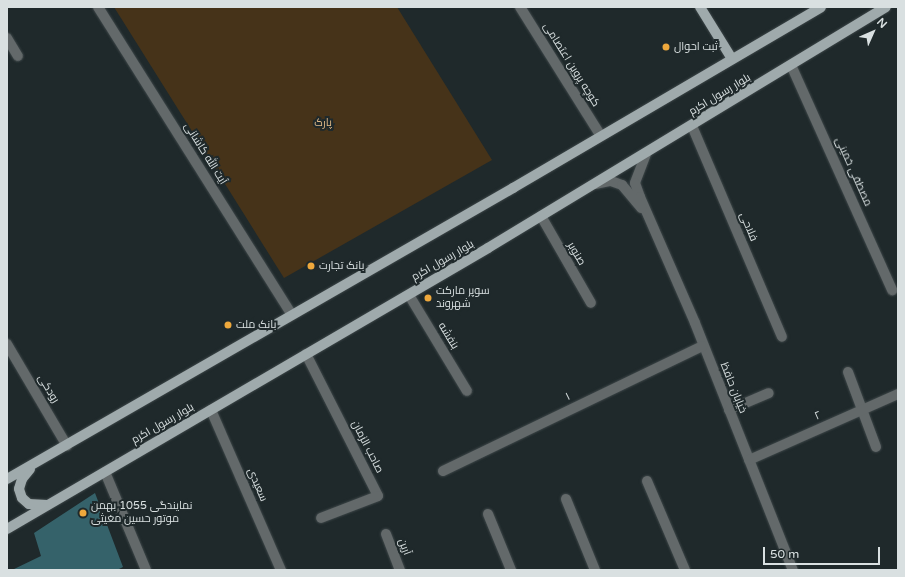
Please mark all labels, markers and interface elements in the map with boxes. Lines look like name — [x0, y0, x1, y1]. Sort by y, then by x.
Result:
north arrow — [853, 12, 893, 52]
text: N — [874, 15, 890, 31]
street label: کوچه پروین اعتصامی — [540, 21, 602, 109]
place label: ثبت احوال — [674, 40, 718, 54]
marker: ثبت احوال — [661, 42, 671, 52]
street label: بلوار رسول اکرم — [687, 71, 753, 119]
park label: پارک — [314, 116, 332, 130]
street label: آیت الله کاشانی — [181, 121, 229, 187]
street label: مصطفی خمینی — [832, 136, 874, 208]
street label: فلاحی — [736, 211, 760, 243]
street label: بلوار رسول اکرم — [409, 238, 477, 284]
street label: صنوبر — [564, 240, 588, 268]
place label: بانک تجارت — [319, 259, 364, 273]
marker: بانک تجارت — [306, 261, 316, 271]
place label: سوپر مارکت شهروند — [436, 285, 490, 311]
marker: سوپر مارکت شهروند — [423, 293, 433, 303]
place label: بانک ملت — [236, 318, 276, 332]
marker: بانک ملت — [223, 320, 233, 330]
street label: بنفشه — [435, 320, 461, 352]
street label: خیابان حافظ — [717, 361, 749, 415]
street label: رودکی — [34, 372, 62, 406]
street label: ۱ — [564, 390, 572, 404]
street label: بلوار رسول اکرم — [129, 401, 197, 447]
street label: ۲ — [813, 409, 823, 423]
street label: صاحب الزمان — [348, 419, 386, 475]
street label: سعیدی — [244, 466, 270, 504]
place label: نمایندگی 1055 بهمن موتور حسین مغیثی — [91, 500, 192, 526]
marker: نمایندگی 1055 بهمن موتور حسین مغیثی — [78, 508, 88, 518]
street label: آرین — [395, 537, 413, 557]
scale bar — [765, 539, 882, 565]
text: 50 m — [770, 547, 799, 561]

